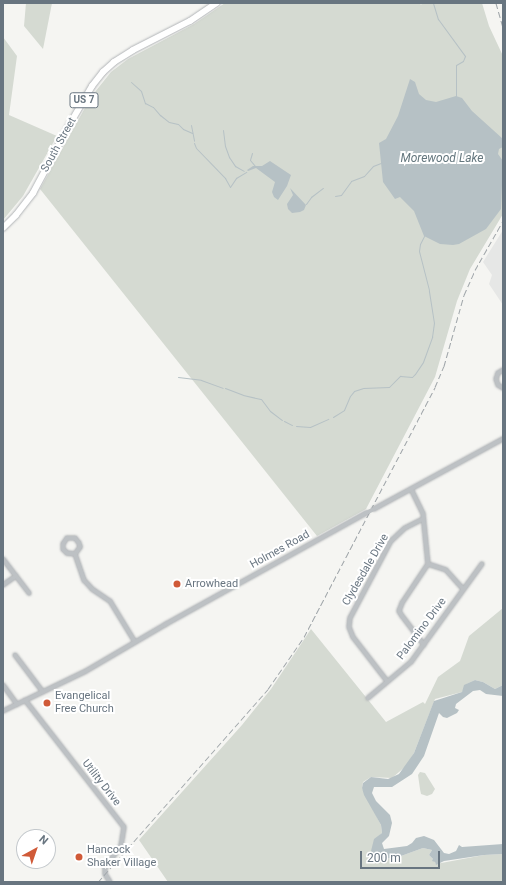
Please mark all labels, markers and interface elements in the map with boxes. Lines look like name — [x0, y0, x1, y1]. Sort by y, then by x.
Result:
road number: US 7 — [69, 92, 99, 108]
street label: South Street — [39, 115, 79, 175]
water label: Morewood Lake — [401, 152, 483, 166]
street label: Holmes Road — [248, 528, 312, 572]
street label: Clydesdale Drive — [340, 532, 392, 608]
place label: Arrowhead — [185, 577, 238, 591]
marker: Arrowhead — [172, 579, 182, 589]
street label: Palomino Drive — [394, 596, 450, 662]
place label: Evangelical Free Church — [55, 690, 114, 716]
marker: Evangelical Free Church — [42, 698, 52, 708]
street label: Utility Drive — [79, 757, 123, 809]
north arrow — [16, 829, 56, 869]
text: N — [36, 833, 51, 848]
scale bar — [362, 843, 442, 869]
place label: Hancock Shaker Village — [87, 844, 156, 870]
text: 200 m — [367, 851, 401, 865]
marker: Hancock Shaker Village — [74, 852, 84, 862]

